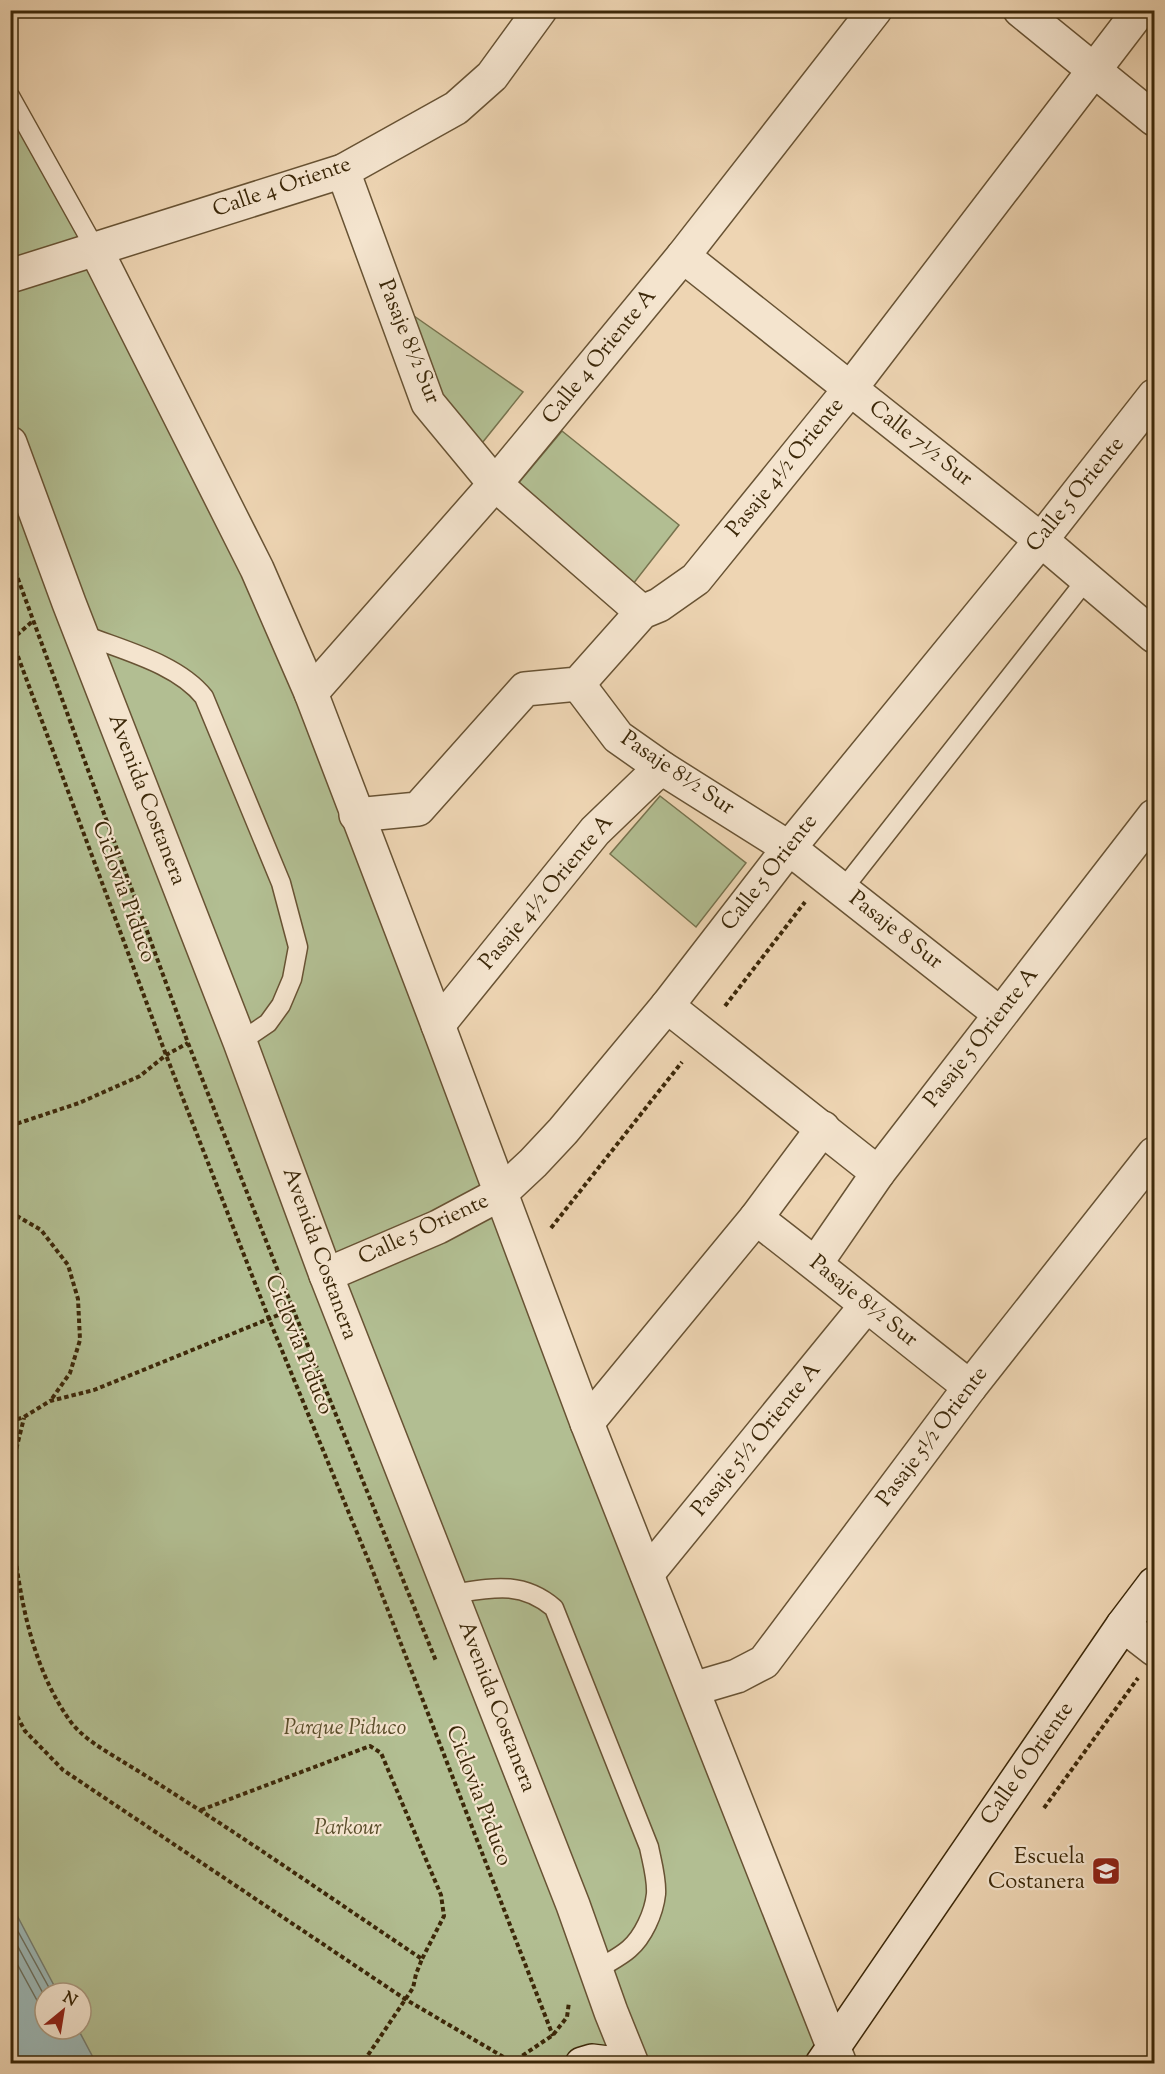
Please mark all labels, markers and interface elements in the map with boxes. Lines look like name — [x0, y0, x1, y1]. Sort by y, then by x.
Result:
street label: Calle 4 Oriente — [209, 149, 355, 227]
street label: Pasaje 8½ Sur — [369, 275, 447, 409]
street label: Calle 4 Oriente A — [535, 282, 665, 432]
street label: Pasaje 4½ Oriente — [720, 391, 852, 545]
street label: Calle 7½ Sur — [861, 393, 979, 495]
street label: Calle 5 Oriente — [1019, 430, 1133, 560]
street label: Avenida Costanera — [99, 710, 193, 890]
street label: Pasaje 8½ Sur — [613, 724, 741, 824]
street label: Pasaje 4½ Oriente A — [472, 808, 622, 978]
street label: Calle 5 Oriente — [714, 808, 826, 938]
street label: Ciclovia Piduco — [83, 817, 163, 967]
street label: Pasaje 8 Sur — [841, 884, 949, 978]
street label: Pasaje 5 Oriente A — [917, 961, 1047, 1115]
street label: Avenida Costanera — [273, 1163, 365, 1345]
street label: Calle 5 Oriente — [353, 1186, 495, 1274]
street label: Pasaje 8½ Sur — [802, 1248, 924, 1356]
street label: Ciclovia Piduco — [255, 1270, 341, 1420]
street label: Pasaje 5½ Oriente A — [685, 1356, 830, 1524]
street label: Pasaje 5½ Oriente — [870, 1360, 996, 1514]
street label: Avenida Costanera — [449, 1617, 543, 1797]
street label: Calle 6 Oriente — [974, 1696, 1082, 1832]
park label: Parque Piduco — [284, 1713, 407, 1745]
street label: Ciclovia Piduco — [436, 1721, 520, 1871]
park label: Parkour — [314, 1813, 382, 1845]
place label: Escuela Costanera — [988, 1842, 1085, 1899]
school or university icon: Escuela Costanera — [1090, 1855, 1122, 1887]
north arrow — [33, 1981, 93, 2041]
text: N — [58, 1987, 81, 2013]

